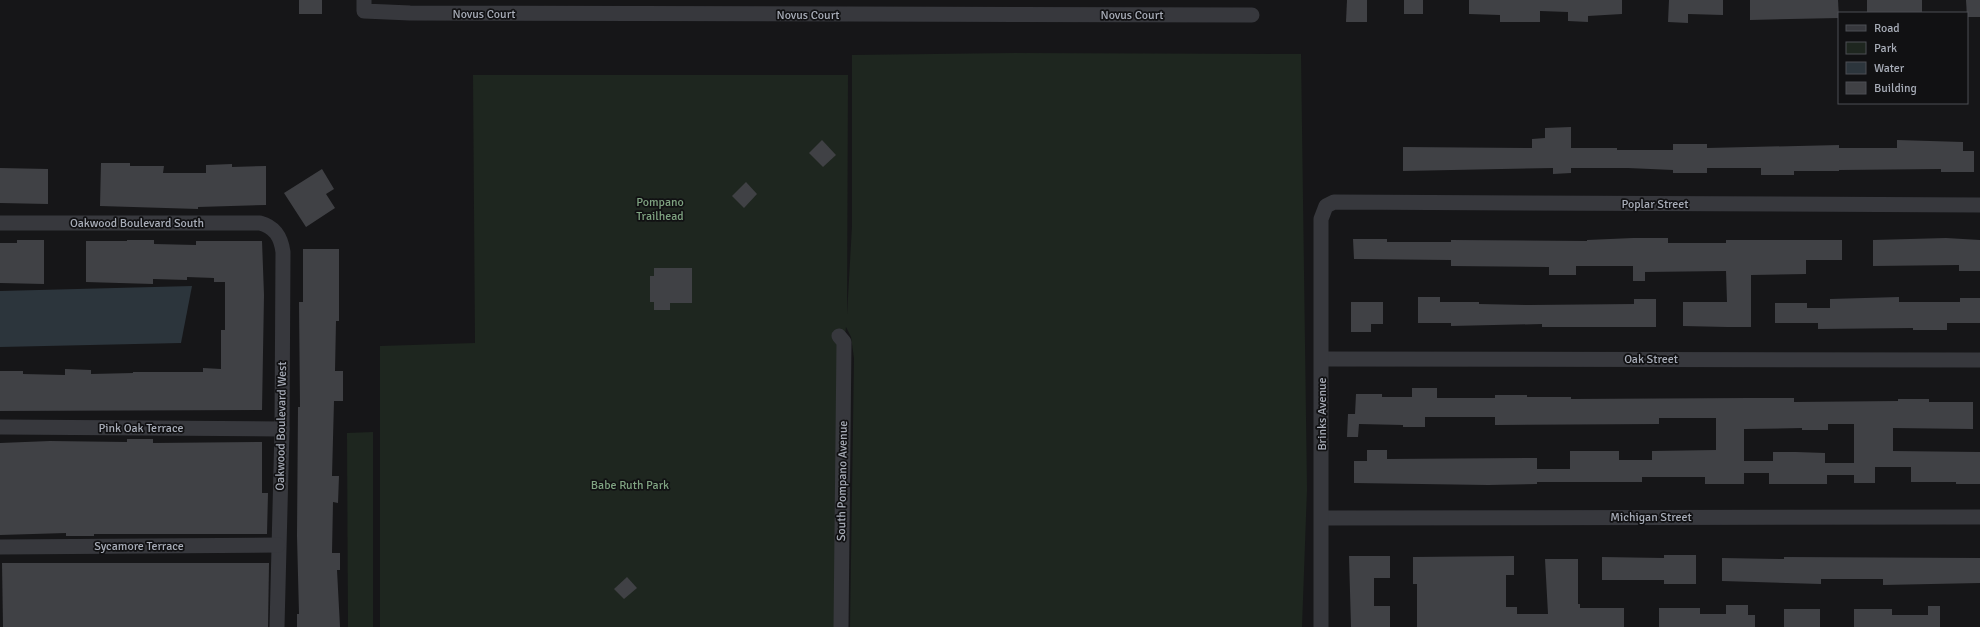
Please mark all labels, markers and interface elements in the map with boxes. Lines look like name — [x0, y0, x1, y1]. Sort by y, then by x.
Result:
street label: Novus Court — [452, 7, 516, 22]
street label: Novus Court — [776, 8, 840, 23]
street label: Novus Court — [1100, 8, 1164, 23]
legend — [1838, 12, 1968, 104]
text: Road — [1874, 21, 1900, 36]
text: Park — [1874, 41, 1897, 56]
text: Water — [1874, 61, 1905, 76]
text: Building — [1874, 81, 1917, 96]
park label: Pompano Trailhead — [636, 195, 684, 224]
street label: Poplar Street — [1621, 197, 1689, 212]
street label: Oakwood Boulevard South — [70, 216, 204, 231]
street label: Oak Street — [1624, 352, 1678, 367]
street label: Oakwood Boulevard West — [273, 361, 290, 491]
street label: Brinks Avenue — [1315, 378, 1330, 450]
street label: Pink Oak Terrace — [98, 421, 184, 436]
street label: South Pompano Avenue — [834, 421, 851, 541]
park label: Babe Ruth Park — [591, 478, 669, 493]
street label: Michigan Street — [1610, 510, 1692, 525]
street label: Sycamore Terrace — [94, 539, 184, 554]

